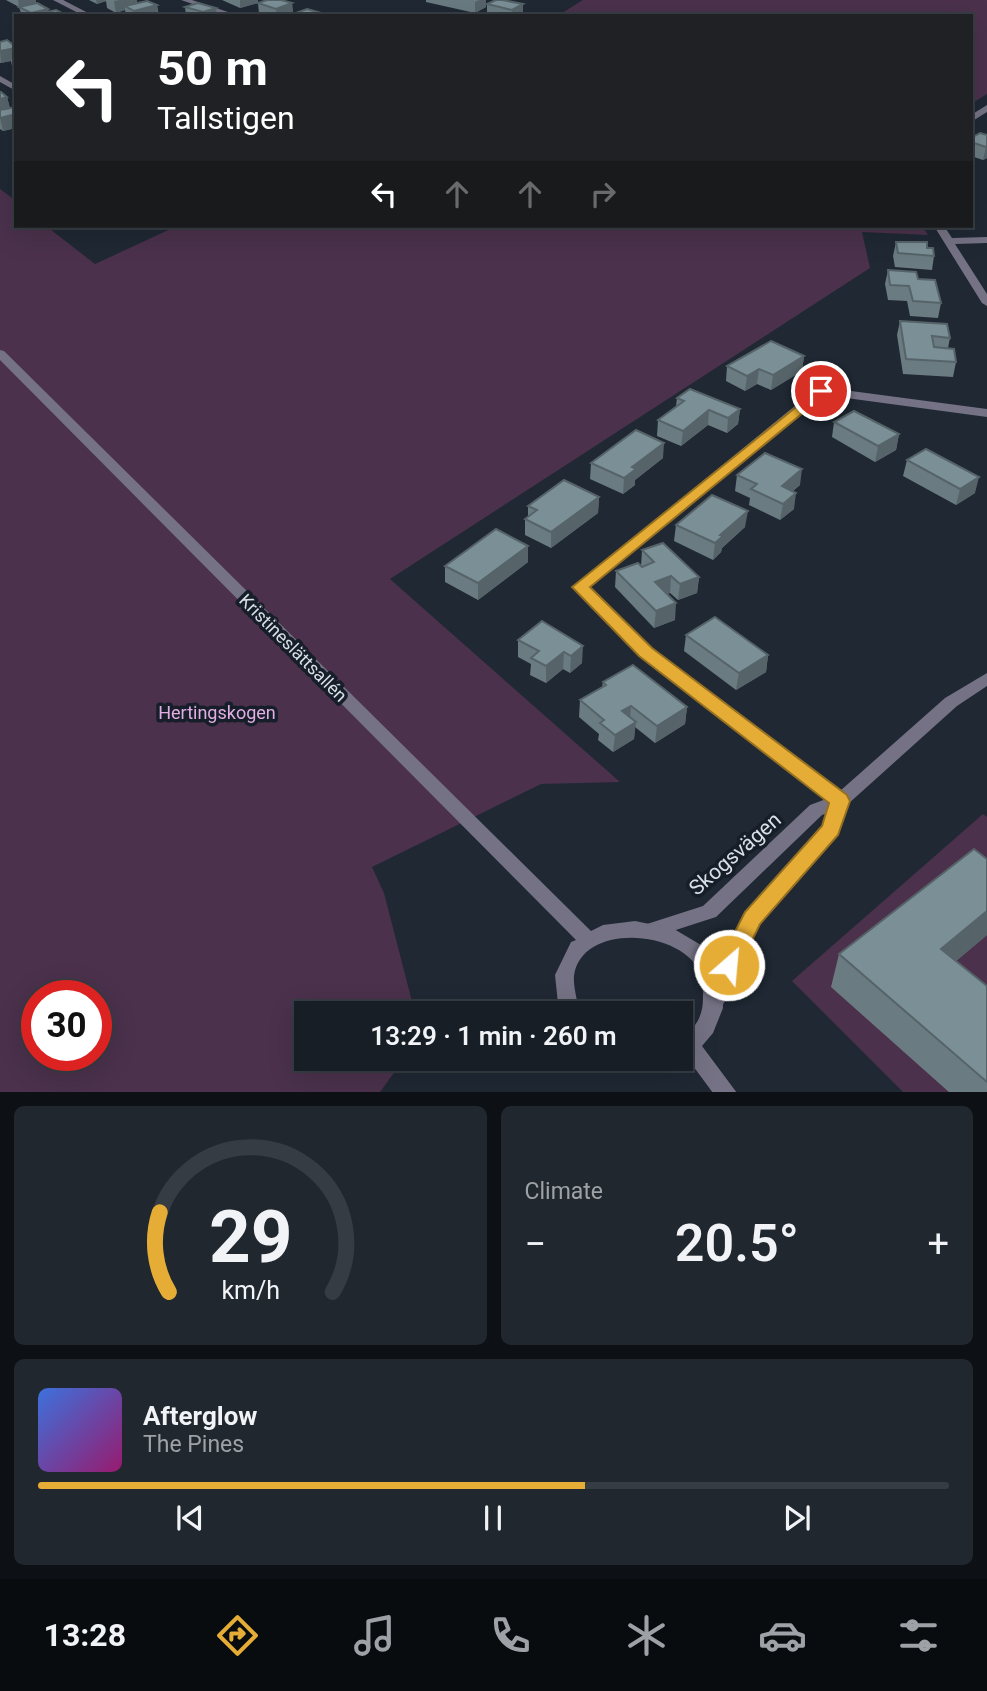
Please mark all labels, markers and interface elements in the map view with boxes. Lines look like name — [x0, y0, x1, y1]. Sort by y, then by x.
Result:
text: 50 m — [157, 40, 268, 97]
icon: left — [42, 42, 133, 133]
text: Tallstigen — [157, 99, 295, 137]
icon: left — [365, 175, 403, 213]
icon: ahead — [438, 175, 476, 213]
icon: ahead — [511, 175, 549, 213]
icon: right — [584, 175, 622, 213]
pin — [791, 361, 851, 421]
icon: arrive — [802, 372, 840, 410]
street label: Kristineslättsallén — [235, 590, 351, 706]
park label: Hertingskogen — [158, 702, 276, 723]
street label: Skogsvägen — [684, 808, 786, 900]
position arrow — [692, 928, 766, 1002]
speed limit sign: 30 — [21, 980, 112, 1071]
text: 13:29 · 1 min · 260 m — [370, 1021, 617, 1051]
text: Climate — [525, 1178, 603, 1205]
text: 29 — [208, 1194, 292, 1280]
text: 20.5° — [675, 1213, 799, 1274]
text: − — [525, 1222, 546, 1266]
text: + — [927, 1222, 949, 1266]
text: km/h — [221, 1275, 280, 1304]
text: Afterglow — [143, 1401, 257, 1431]
text: The Pines — [143, 1431, 244, 1458]
icon: previous — [171, 1499, 209, 1537]
icon: pause — [474, 1499, 512, 1537]
icon: next — [778, 1499, 816, 1537]
icon: directions — [213, 1611, 262, 1660]
icon: music — [350, 1611, 399, 1660]
icon: phone — [486, 1611, 535, 1660]
icon: climate — [622, 1611, 671, 1660]
icon: car — [758, 1611, 807, 1660]
icon: filters — [894, 1611, 943, 1660]
text: 13:28 — [44, 1616, 126, 1654]

